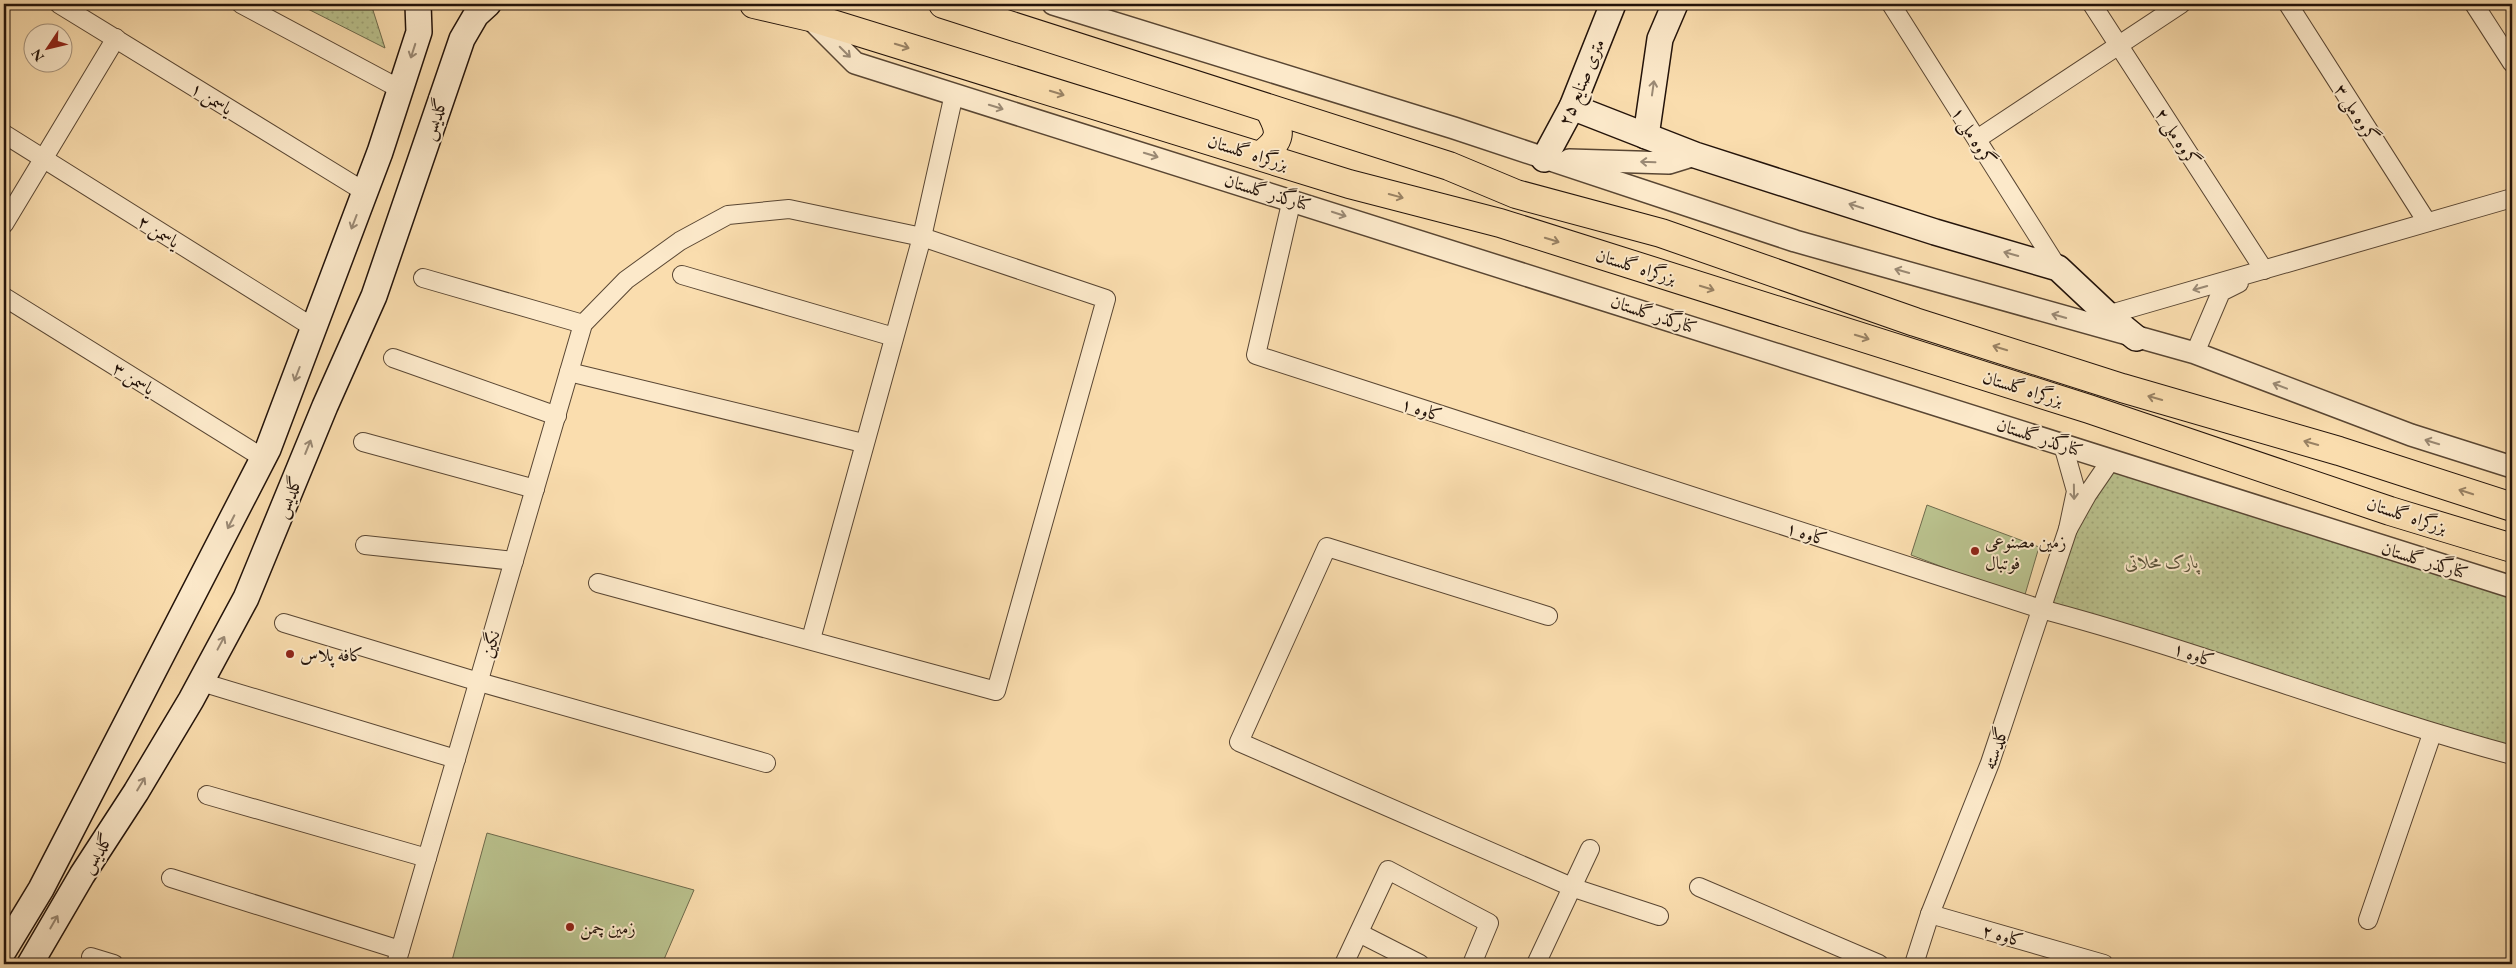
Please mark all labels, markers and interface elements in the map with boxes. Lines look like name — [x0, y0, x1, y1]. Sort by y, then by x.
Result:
north arrow — [22, 22, 72, 72]
street label: ۲۵ متری صنایع — [1552, 35, 1614, 131]
one-way arrow — [894, 41, 910, 51]
one-way arrow — [407, 43, 417, 59]
text: N — [26, 45, 48, 65]
one-way arrow — [838, 46, 851, 58]
street label: یاسمن ۱ — [186, 76, 239, 121]
street label: گروه ملی ۳ — [2328, 79, 2385, 148]
one-way arrow — [1648, 80, 1658, 96]
one-way arrow — [1049, 89, 1065, 99]
street label: گلدیس — [416, 95, 453, 144]
one-way arrow — [988, 102, 1004, 112]
street label: گروه ملی ۱ — [1945, 102, 2001, 171]
street label: گروه ملی ۲ — [2149, 103, 2206, 172]
street label: بزرگراه گلستان — [1205, 129, 1291, 175]
one-way arrow — [1143, 151, 1159, 161]
one-way arrow — [1640, 158, 1656, 167]
street label: کنارگذر گلستان — [1222, 167, 1314, 216]
one-way arrow — [1388, 192, 1404, 201]
one-way arrow — [1848, 201, 1864, 211]
street label: یاسمن ۲ — [133, 209, 186, 254]
one-way arrow — [1331, 210, 1347, 220]
one-way arrow — [349, 213, 358, 229]
one-way arrow — [1544, 235, 1560, 245]
street label: بزرگراه گلستان — [1593, 243, 1679, 289]
one-way arrow — [2004, 249, 2020, 259]
one-way arrow — [1895, 266, 1911, 276]
one-way arrow — [1699, 284, 1715, 294]
one-way arrow — [2192, 284, 2208, 294]
street label: کنارگذر گلستان — [1608, 288, 1700, 339]
one-way arrow — [2051, 310, 2067, 320]
one-way arrow — [1854, 333, 1870, 343]
one-way arrow — [1993, 343, 2009, 352]
street label: یاسمن ۳ — [108, 356, 161, 401]
one-way arrow — [292, 365, 301, 381]
street label: بزرگراه گلستان — [1980, 365, 2066, 411]
one-way arrow — [2273, 380, 2288, 390]
street label: کاوه ۱ — [1399, 392, 1445, 426]
one-way arrow — [2147, 392, 2163, 402]
street label: کنارگذر گلستان — [1994, 411, 2086, 462]
one-way arrow — [2425, 437, 2441, 446]
one-way arrow — [2303, 438, 2319, 448]
one-way arrow — [304, 440, 314, 455]
street label: گلدیس — [269, 473, 308, 522]
one-way arrow — [2069, 484, 2079, 500]
one-way arrow — [2458, 487, 2474, 496]
street label: بزرگراه گلستان — [2364, 491, 2450, 539]
one-way arrow — [226, 514, 235, 529]
street label: کاوه ۱ — [1784, 516, 1830, 550]
place label: زمین مصنوعی فوتبال — [1985, 530, 2066, 574]
street label: کنارگذر گلستان — [2379, 535, 2471, 584]
marker: زمین مصنوعی فوتبال — [1969, 545, 1981, 557]
park label: پارک محلاتی — [2125, 550, 2201, 575]
street label: نگین — [475, 628, 505, 660]
one-way arrow — [216, 636, 226, 651]
street label: کاوه ۱ — [2170, 636, 2218, 672]
place label: کافه پلاس — [300, 643, 363, 668]
marker: کافه پلاس — [284, 648, 296, 660]
street label: گلدسته — [1977, 724, 2013, 772]
one-way arrow — [136, 778, 146, 792]
street label: گلدیس — [75, 829, 118, 878]
one-way arrow — [50, 916, 60, 930]
place label: زمین چمن — [580, 916, 636, 940]
street label: کاوه ۲ — [1980, 918, 2026, 952]
marker: زمین چمن — [564, 921, 576, 933]

